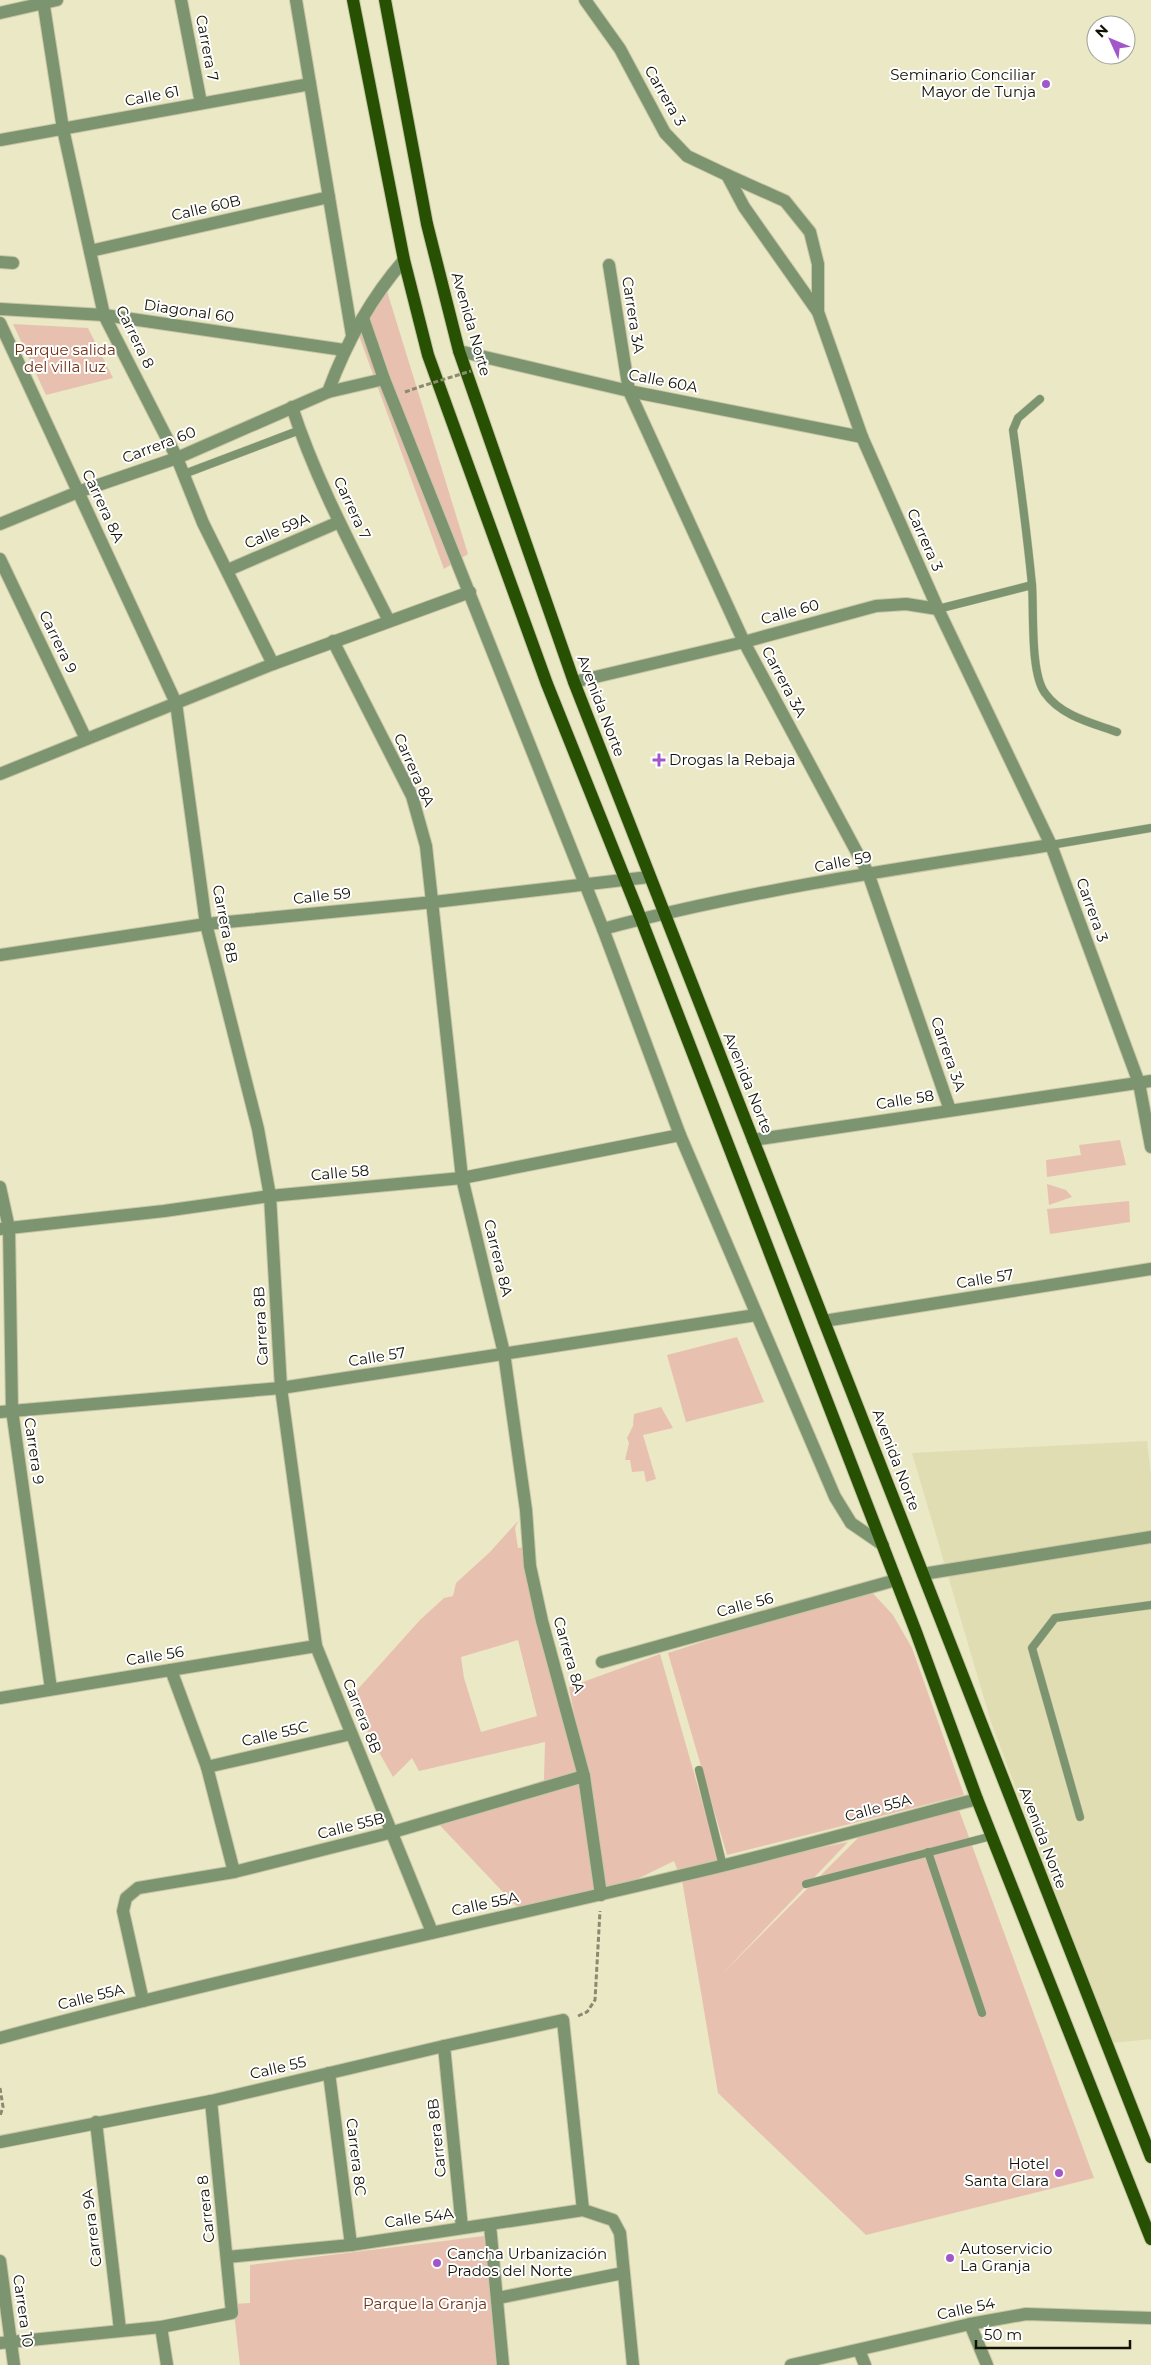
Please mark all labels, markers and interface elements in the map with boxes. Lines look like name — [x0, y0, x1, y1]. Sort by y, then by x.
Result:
street label: Carrera 7 — [192, 13, 223, 83]
north arrow — [1086, 15, 1136, 65]
text: N — [1091, 21, 1112, 41]
street label: Carrera 3 — [641, 62, 690, 129]
place label: Seminario Conciliar Mayor de Tunja — [890, 65, 1036, 101]
marker: Seminario Conciliar Mayor de Tunja — [1040, 78, 1052, 90]
street label: Calle 61 — [123, 81, 181, 110]
street label: Calle 60B — [169, 190, 243, 225]
street label: Avenida Norte — [448, 270, 495, 378]
street label: Carrera 3A — [618, 275, 649, 355]
street label: Diagonal 60 — [143, 295, 236, 326]
street label: Carrera 8 — [112, 302, 159, 371]
park label: Parque salida del villa luz — [14, 340, 116, 376]
street label: Calle 60A — [627, 364, 700, 397]
street label: Carrera 60 — [119, 422, 198, 467]
street label: Carrera 8A — [78, 466, 129, 546]
street label: Carrera 7 — [330, 473, 375, 542]
street label: Carrera 3 — [903, 505, 948, 574]
street label: Calle 59A — [241, 508, 312, 553]
street label: Calle 60 — [759, 595, 821, 628]
street label: Carrera 9 — [35, 607, 82, 676]
street label: Carrera 3A — [758, 643, 811, 721]
street label: Avenida Norte — [573, 652, 630, 759]
street label: Carrera 8A — [390, 730, 439, 810]
place label: Drogas la Rebaja — [669, 750, 796, 769]
marker: Drogas la Rebaja — [653, 754, 665, 766]
street label: Calle 59 — [813, 847, 873, 876]
street label: Carrera 3 — [1072, 875, 1113, 944]
street label: Carrera 8B — [209, 883, 242, 965]
street label: Calle 59 — [292, 883, 352, 908]
street label: Carrera 3A — [927, 1014, 970, 1094]
street label: Avenida Norte — [720, 1030, 777, 1136]
street label: Calle 58 — [875, 1086, 935, 1113]
street label: Calle 58 — [310, 1160, 370, 1185]
street label: Carrera 8A — [480, 1217, 517, 1299]
street label: Calle 57 — [955, 1265, 1015, 1292]
street label: Carrera 8B — [249, 1286, 272, 1366]
street label: Calle 57 — [347, 1343, 407, 1370]
street label: Avenida Norte — [868, 1406, 925, 1513]
street label: Carrera 9 — [20, 1416, 49, 1486]
street label: Calle 56 — [714, 1588, 775, 1621]
street label: Carrera 8A — [550, 1614, 590, 1695]
street label: Calle 56 — [125, 1642, 185, 1669]
street label: Carrera 8B — [339, 1676, 386, 1756]
street label: Calle 55C — [240, 1717, 310, 1750]
street label: Avenida Norte — [1015, 1784, 1072, 1891]
street label: Calle 55A — [843, 1789, 913, 1826]
street label: Calle 55B — [315, 1808, 386, 1843]
street label: Calle 55A — [450, 1887, 520, 1920]
street label: Calle 55A — [56, 1979, 126, 2014]
street label: Calle 55 — [248, 2052, 308, 2083]
street label: Carrera 8B — [423, 2098, 450, 2178]
street label: Carrera 8C — [342, 2117, 371, 2197]
place label: Hotel Santa Clara — [964, 2154, 1049, 2190]
marker: Hotel Santa Clara — [1053, 2167, 1065, 2179]
street label: Carrera 8 — [193, 2174, 219, 2244]
street label: Carrera 9A — [77, 2188, 106, 2268]
street label: Calle 54A — [383, 2203, 455, 2232]
place label: Autoservicio La Granja — [960, 2239, 1052, 2275]
place label: Cancha Urbanización Prados del Norte — [447, 2244, 607, 2280]
marker: Autoservicio La Granja — [944, 2252, 956, 2264]
marker: Cancha Urbanización Prados del Norte — [431, 2257, 443, 2269]
street label: Carrera 10 — [9, 2273, 38, 2349]
street label: Calle 54 — [935, 2293, 997, 2324]
park label: Parque la Granja — [363, 2294, 487, 2313]
scale bar — [976, 2318, 1130, 2350]
text: 50 m — [984, 2325, 1022, 2344]

